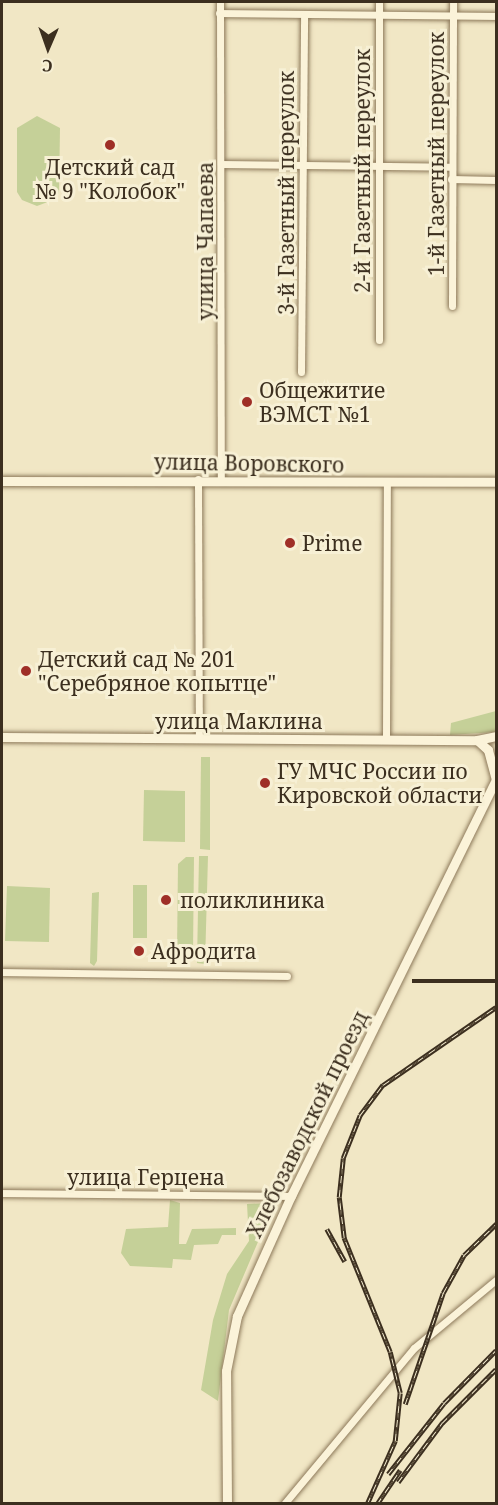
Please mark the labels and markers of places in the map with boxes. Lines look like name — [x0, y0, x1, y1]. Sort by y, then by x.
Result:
marker: Детский сад № 9 "Колобок" — [103, 138, 117, 152]
place label: Детский сад № 9 "Колобок" — [35, 154, 185, 204]
place label: Общежитие ВЭМСТ №1 — [259, 377, 385, 427]
marker: Общежитие ВЭМСТ №1 — [240, 395, 254, 409]
place label: Prime — [302, 530, 362, 556]
marker: Prime — [283, 536, 297, 550]
place label: Детский сад № 201 "Серебряное копытце" — [38, 646, 276, 696]
marker: Детский сад № 201 "Серебряное копытце" — [19, 664, 33, 678]
place label: ГУ МЧС России по Кировской области — [277, 758, 482, 808]
marker: ГУ МЧС России по Кировской области — [258, 776, 272, 790]
place label: поликлиника — [180, 887, 325, 913]
marker: поликлиника — [157, 891, 175, 909]
place label: Афродита — [151, 938, 257, 964]
marker: Афродита — [132, 944, 146, 958]

